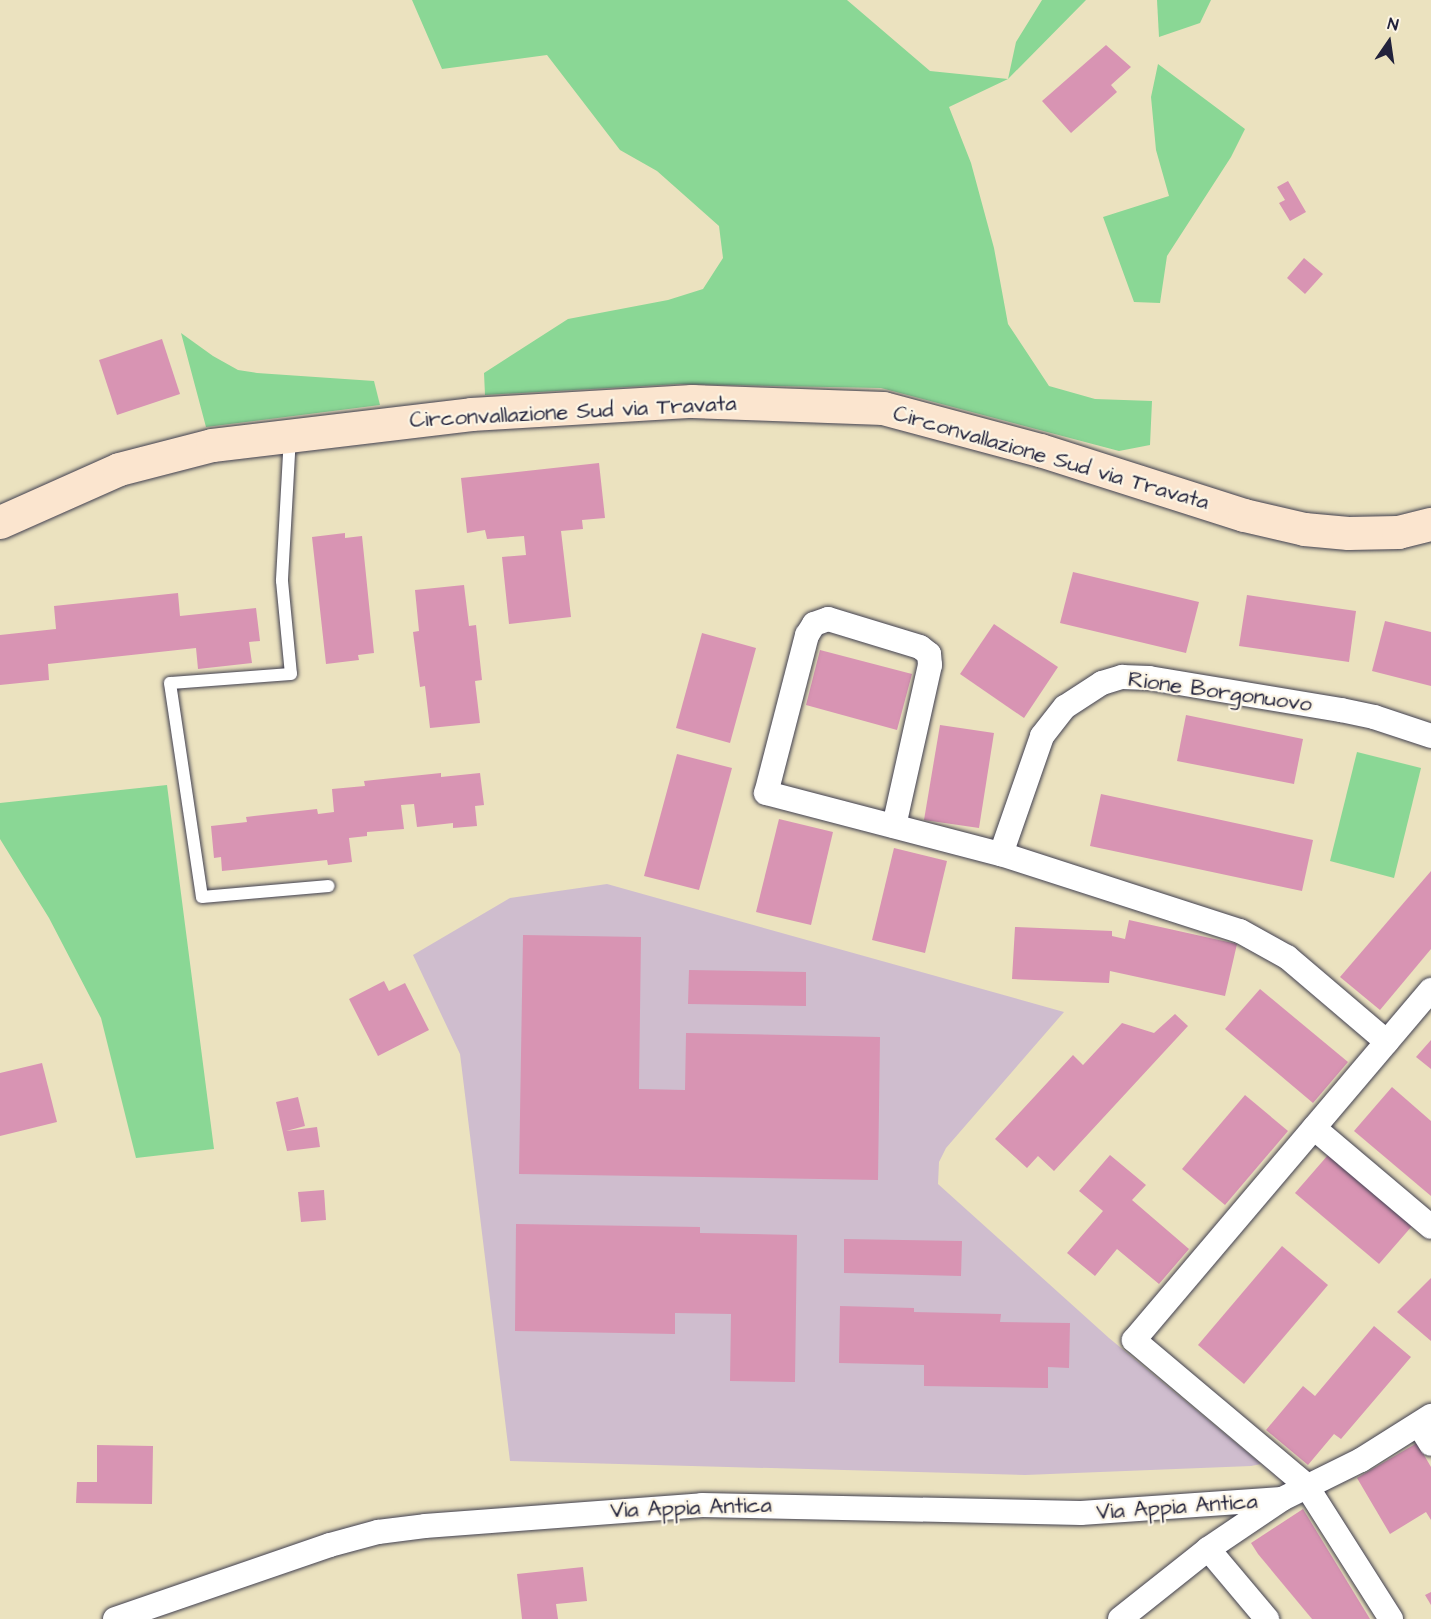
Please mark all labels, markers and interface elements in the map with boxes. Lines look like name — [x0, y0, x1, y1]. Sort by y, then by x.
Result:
north arrow — [1359, 12, 1419, 72]
text: N — [1386, 13, 1400, 36]
street label: Circonvallazione Sud via Travata — [409, 390, 737, 434]
street label: Circonvallazione Sud via Travata — [890, 400, 1212, 516]
street label: Rione Borgonuovo — [1126, 666, 1314, 718]
street label: Via Appia Antica — [1096, 1488, 1258, 1526]
street label: Via Appia Antica — [610, 1492, 772, 1524]

